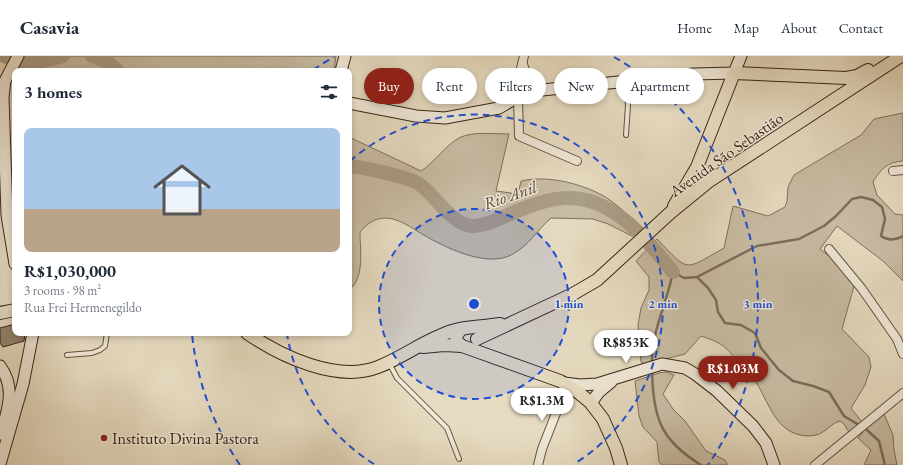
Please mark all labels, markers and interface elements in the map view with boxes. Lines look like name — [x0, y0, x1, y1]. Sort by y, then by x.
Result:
text: Casavia — [20, 15, 79, 40]
text: Home — [677, 19, 712, 37]
text: Map — [734, 19, 759, 37]
text: About — [781, 19, 817, 37]
text: Contact — [839, 19, 883, 37]
chip: Buy — [364, 68, 414, 104]
chip: Rent — [422, 68, 477, 104]
chip: Filters — [485, 68, 546, 104]
chip: New — [554, 68, 608, 104]
chip: Apartment — [616, 68, 704, 104]
text: 3 homes — [24, 81, 82, 103]
icon: filters — [318, 81, 340, 103]
street label: Avenida São Sebastião — [664, 107, 787, 202]
icon: home — [146, 154, 218, 226]
water label: Rio Anil — [480, 175, 541, 214]
text: R$1,030,000 — [24, 260, 116, 282]
text: 3 rooms · 98 m² — [24, 282, 101, 299]
text: 1 min — [554, 296, 584, 312]
text: 2 min — [648, 296, 678, 312]
text: 3 min — [743, 296, 773, 312]
centre of rings — [467, 297, 481, 311]
text: Rua Frei Hermenegildo — [24, 299, 142, 316]
pin: R$853K — [593, 330, 659, 364]
text: R$853K — [603, 334, 649, 351]
pin: R$1.03M — [696, 356, 770, 390]
text: R$1.03M — [707, 360, 759, 377]
pin: R$1.3M — [509, 388, 575, 422]
text: R$1.3M — [520, 392, 564, 409]
place label: Instituto Divina Pastora — [112, 428, 259, 449]
marker: Instituto Divina Pastora — [99, 433, 109, 443]

